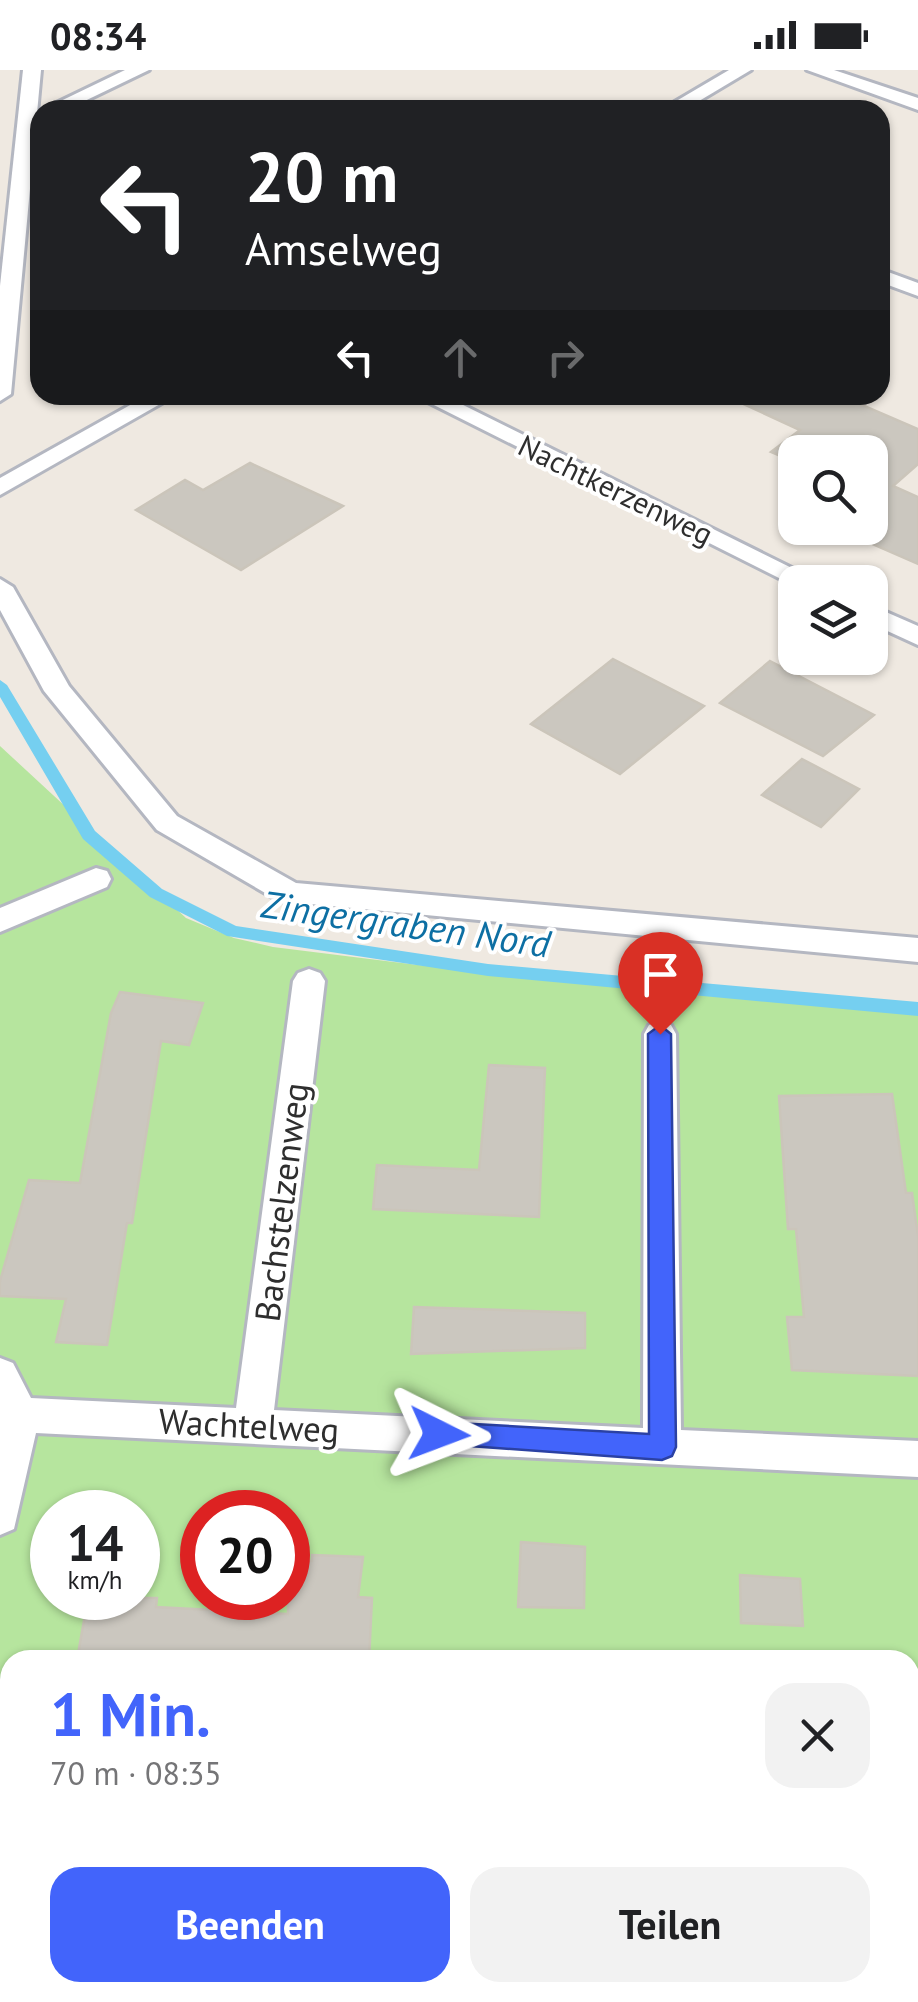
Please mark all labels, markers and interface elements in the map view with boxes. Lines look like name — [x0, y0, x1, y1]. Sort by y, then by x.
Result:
text: 08:34 — [50, 11, 146, 60]
text: 20 m — [245, 131, 398, 221]
icon: left — [80, 140, 210, 270]
text: Amselweg — [245, 219, 442, 277]
icon: left — [328, 330, 383, 385]
icon: ahead — [433, 330, 488, 385]
icon: right — [538, 330, 593, 385]
street label: Nachtkerzenweg — [512, 425, 720, 553]
map controls — [778, 435, 888, 675]
button: search — [778, 435, 888, 545]
button: layers — [778, 565, 888, 675]
water label: Zingergraben Nord — [257, 878, 555, 968]
pin — [618, 932, 703, 1035]
icon: arrive — [633, 947, 688, 1002]
street label: Bachstelzenweg — [244, 1080, 318, 1324]
position arrow — [387, 1382, 491, 1486]
street label: Wachtelweg — [157, 1397, 341, 1453]
speed limit sign: 20 — [180, 1490, 310, 1620]
text: 14 — [67, 1510, 123, 1575]
text: km/h — [68, 1564, 122, 1596]
text: 1 Min. — [50, 1675, 211, 1753]
button: close — [765, 1683, 870, 1788]
text: 70 m · 08:35 — [50, 1752, 222, 1794]
button: Beenden — [50, 1867, 450, 1982]
button: Teilen — [470, 1867, 870, 1982]

